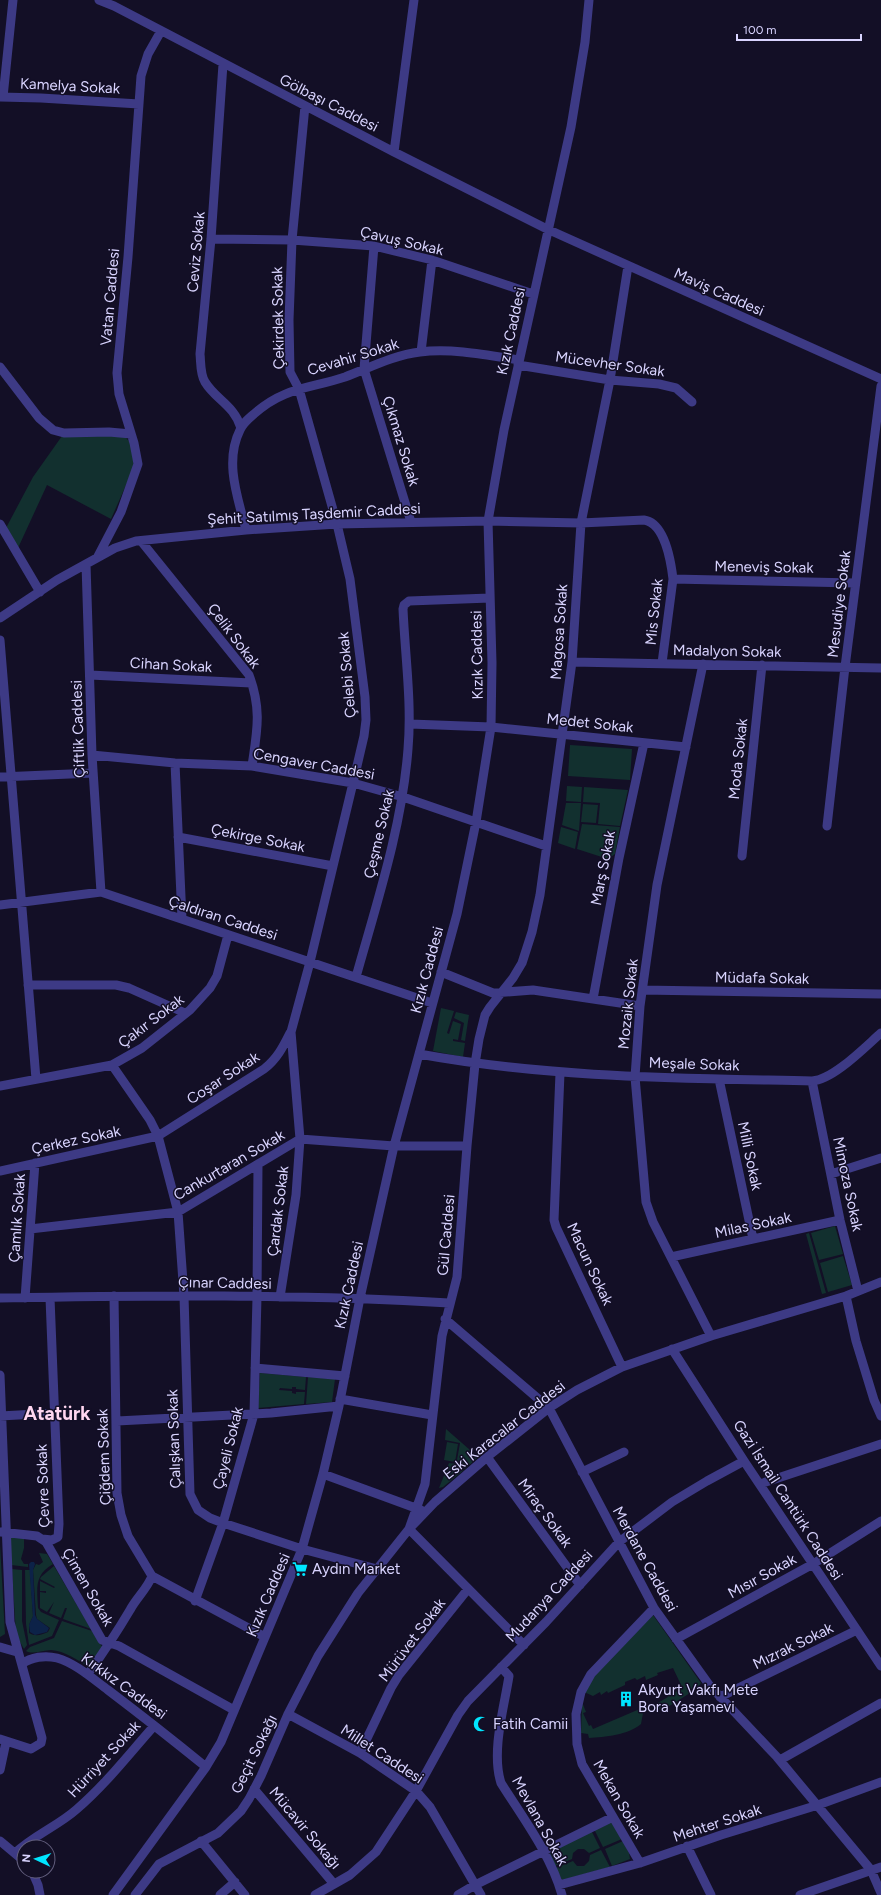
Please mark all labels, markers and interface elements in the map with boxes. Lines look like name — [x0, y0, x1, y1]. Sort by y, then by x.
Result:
scale bar — [737, 16, 861, 42]
text: 100 m — [743, 23, 777, 37]
street label: Gölbaşı Caddesi — [276, 70, 382, 136]
street label: Kamelya Sokak — [20, 74, 121, 98]
street label: Ceviz Sokak — [183, 210, 209, 293]
street label: Çavuş Sokak — [358, 223, 446, 260]
street label: Vatan Caddesi — [97, 248, 123, 346]
street label: Maviş Caddesi — [671, 264, 767, 320]
street label: Çekirdek Sokak — [268, 266, 288, 370]
street label: Kızık Caddesi — [493, 286, 529, 376]
street label: Cevahir Sokak — [305, 334, 402, 379]
street label: Mücevher Sokak — [554, 347, 667, 381]
street label: Çıkmaz Sokak — [379, 394, 423, 489]
street label: Şehit Satılmış Taşdemir Caddesi — [207, 499, 421, 529]
street label: Mesudiye Sokak — [823, 549, 855, 659]
street label: Meneviş Sokak — [714, 557, 814, 577]
street label: Mis Sokak — [642, 577, 667, 646]
street label: Magosa Sokak — [547, 583, 571, 681]
street label: Çelik Sokak — [204, 600, 265, 673]
street label: Kızık Caddesi — [467, 610, 487, 700]
street label: Çelebi Sokak — [334, 630, 360, 719]
street label: Madalyon Sokak — [673, 641, 782, 661]
street label: Cihan Sokak — [129, 654, 213, 676]
street label: Çiftlik Caddesi — [67, 680, 89, 778]
street label: Medet Sokak — [546, 709, 635, 737]
street label: Moda Sokak — [725, 717, 751, 800]
street label: Cengaver Caddesi — [252, 744, 376, 784]
street label: Çeşme Sokak — [360, 787, 398, 880]
street label: Çekirge Sokak — [209, 820, 307, 856]
street label: Marş Sokak — [587, 828, 619, 907]
street label: Çaldıran Caddesi — [166, 892, 280, 944]
street label: Kızık Caddesi — [407, 925, 447, 1015]
street label: Mozaik Sokak — [614, 957, 642, 1050]
street label: Müdafa Sokak — [715, 968, 810, 988]
street label: Çakır Sokak — [114, 990, 188, 1052]
street label: Coşar Sokak — [183, 1047, 263, 1108]
street label: Meşale Sokak — [648, 1053, 740, 1075]
street label: Milli Sokak — [734, 1120, 766, 1193]
street label: Çerkez Sokak — [30, 1122, 123, 1158]
street label: Cankurtaran Sokak — [170, 1125, 289, 1204]
street label: Mimoza Sokak — [829, 1135, 867, 1234]
street label: Çardak Sokak — [264, 1164, 293, 1257]
street label: Çamlık Sokak — [5, 1172, 29, 1263]
street label: Gül Caddesi — [433, 1194, 459, 1276]
street label: Milas Sokak — [713, 1208, 794, 1242]
street label: Macun Sokak — [563, 1220, 617, 1309]
street label: Kızık Caddesi — [331, 1240, 367, 1330]
street label: Çınar Caddesi — [178, 1273, 272, 1293]
street label: Eski Karacalar Caddesi — [439, 1377, 569, 1483]
street label: Çalışkan Sokak — [163, 1388, 185, 1489]
district label: Atatürk — [23, 1402, 91, 1425]
street label: Çayeli Sokak — [209, 1404, 247, 1491]
street label: Çiğdem Sokak — [93, 1408, 115, 1506]
street label: Gazi İsmail Cantürk Caddesi — [729, 1417, 847, 1583]
street label: Çevre Sokak — [33, 1443, 53, 1528]
street label: Miraç Sokak — [514, 1475, 576, 1551]
street label: Merdane Caddesi — [609, 1503, 681, 1615]
street label: Çimen Sokak — [58, 1545, 118, 1630]
street label: Mudanya Caddesi — [502, 1546, 596, 1646]
street label: Kızık Caddesi — [242, 1550, 294, 1640]
street label: Mısır Sokak — [725, 1550, 800, 1602]
supermarket icon: Aydın Market — [291, 1560, 309, 1578]
place label: Aydın Market — [312, 1560, 401, 1578]
street label: Mürüvet Sokak — [375, 1594, 450, 1685]
street label: Mızrak Sokak — [750, 1618, 837, 1673]
street label: Kırkkız Caddesi — [78, 1649, 170, 1723]
place label: Akyurt Vakfı Mete Bora Yaşamevi — [638, 1681, 758, 1716]
building icon: Akyurt Vakfı Mete Bora Yaşamevi — [617, 1690, 635, 1708]
street label: Geçit Sokağı — [227, 1712, 281, 1796]
mosque icon: Fatih Camii — [472, 1715, 490, 1733]
place label: Fatih Camii — [493, 1715, 568, 1733]
street label: Hürriyet Sokak — [64, 1716, 145, 1801]
street label: Millet Caddesi — [337, 1721, 427, 1787]
street label: Mekan Sokak — [589, 1757, 649, 1842]
street label: Mevlana Sokak — [508, 1773, 572, 1869]
street label: Mücavir Sokağı — [265, 1783, 345, 1873]
street label: Mehter Sokak — [671, 1800, 764, 1846]
north arrow — [16, 1839, 56, 1879]
text: N — [20, 1854, 33, 1863]

